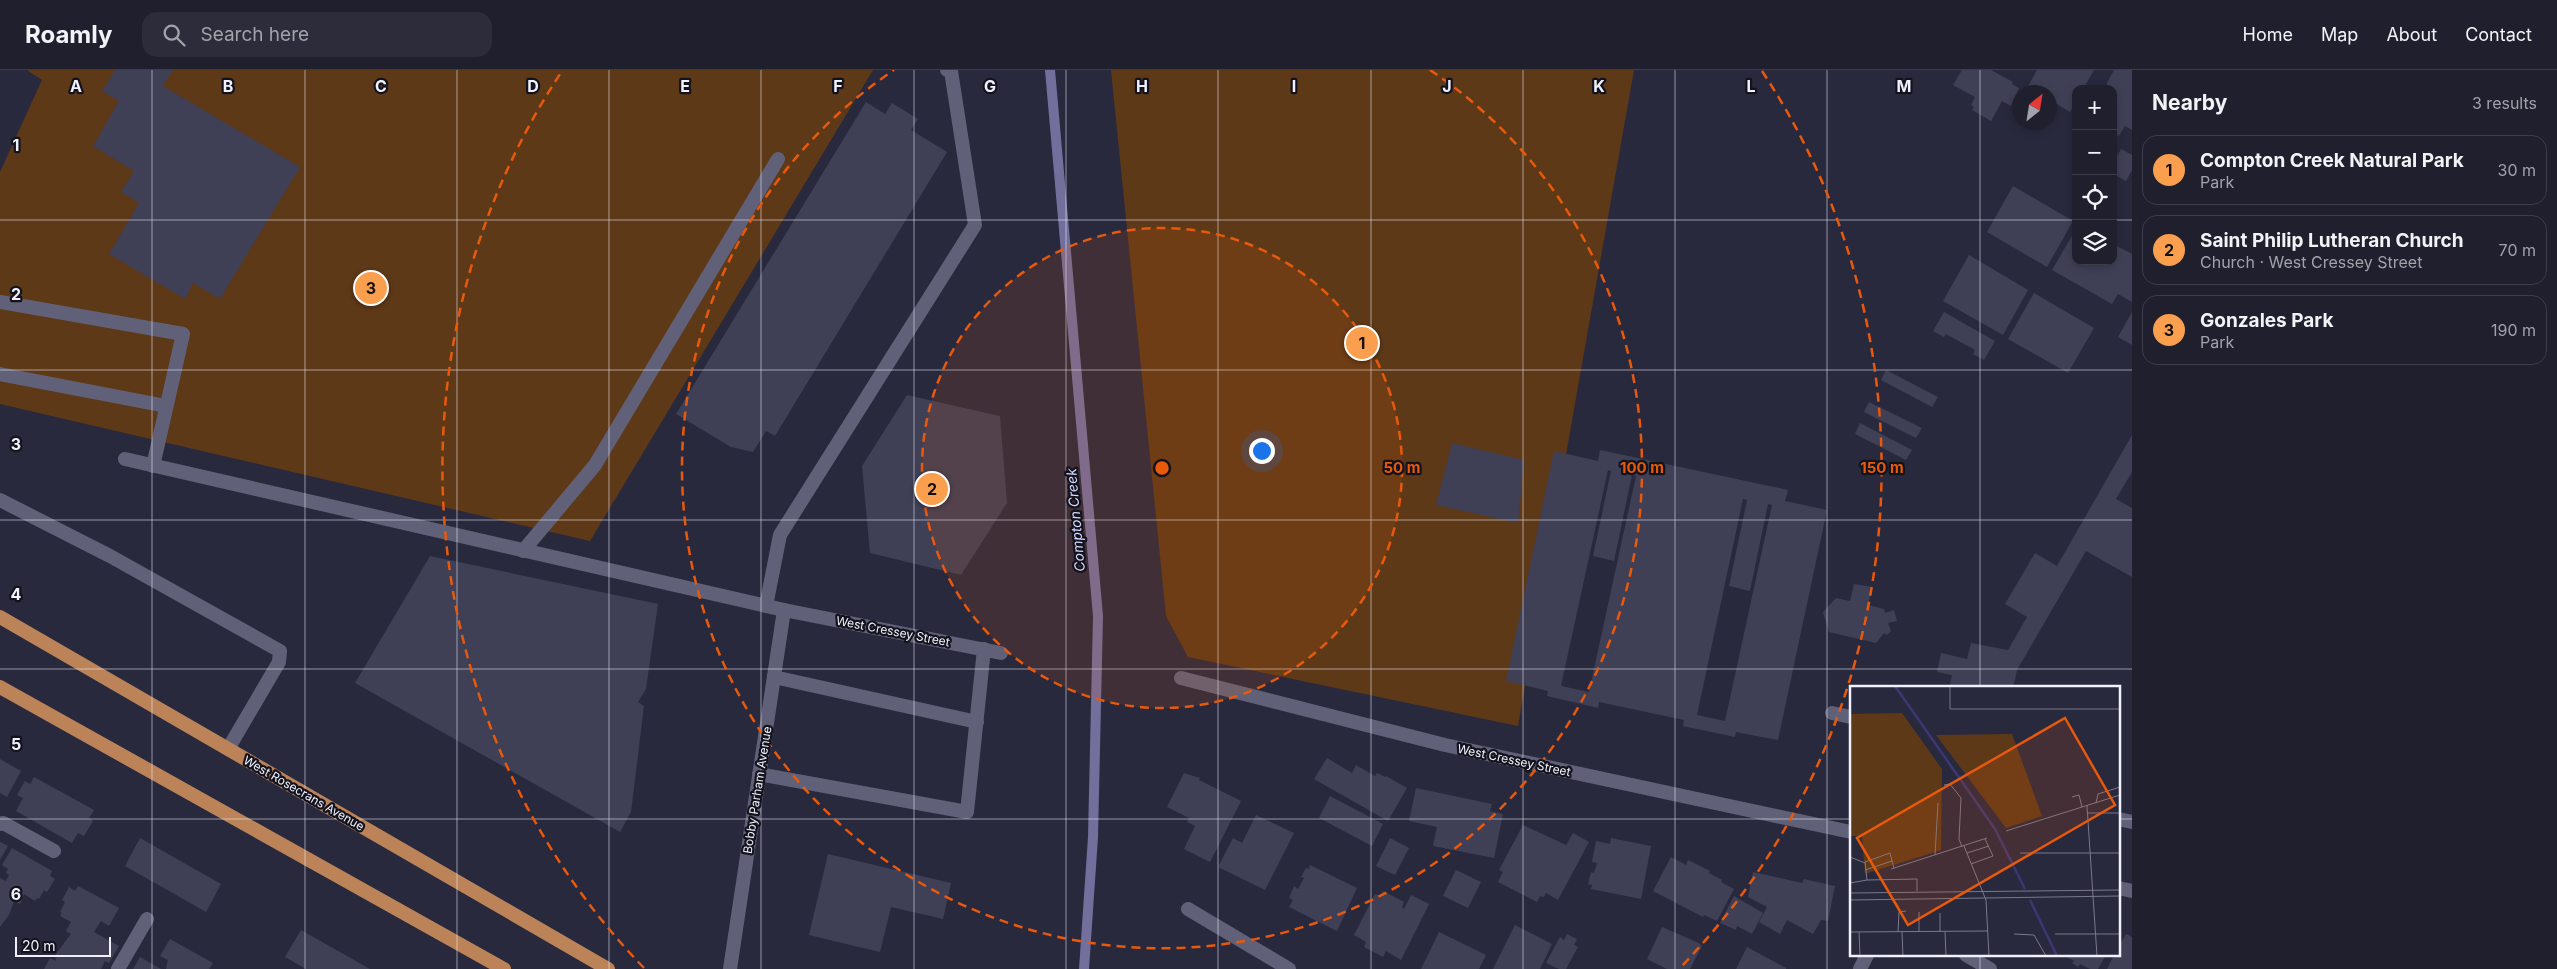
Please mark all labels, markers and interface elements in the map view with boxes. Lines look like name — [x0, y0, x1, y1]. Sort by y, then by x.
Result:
search box — [142, 12, 492, 57]
text: Roamly — [25, 20, 112, 49]
icon: search — [160, 21, 188, 49]
text: Search here — [200, 23, 309, 46]
text: Home — [2243, 24, 2293, 45]
text: Map — [2321, 24, 2358, 45]
text: About — [2386, 24, 2437, 45]
text: Contact — [2465, 24, 2532, 45]
text: A — [70, 76, 82, 96]
text: B — [223, 76, 233, 96]
text: C — [375, 76, 387, 96]
text: D — [527, 76, 539, 96]
text: E — [680, 76, 690, 96]
text: F — [833, 76, 843, 96]
text: G — [984, 76, 996, 96]
text: H — [1136, 76, 1148, 96]
text: I — [1292, 76, 1296, 96]
text: J — [1442, 76, 1452, 96]
text: K — [1593, 76, 1605, 96]
text: L — [1746, 76, 1756, 96]
text: M — [1897, 76, 1911, 96]
north arrow — [2012, 85, 2057, 130]
map controls — [2072, 85, 2117, 265]
button: + — [2072, 85, 2117, 130]
text: Nearby — [2152, 90, 2227, 115]
text: 3 results — [2472, 93, 2537, 113]
button: − — [2072, 130, 2117, 175]
text: 1 — [13, 135, 19, 155]
text: Compton Creek Natural Park — [2200, 149, 2464, 172]
text: 1 — [2166, 160, 2172, 180]
text: 30 m — [2498, 160, 2536, 180]
text: Park — [2200, 172, 2234, 192]
button: locate — [2072, 175, 2117, 220]
button: layers — [2072, 220, 2117, 265]
text: Saint Philip Lutheran Church — [2200, 229, 2464, 252]
text: 2 — [2164, 240, 2174, 260]
text: 70 m — [2499, 240, 2536, 260]
text: Church · West Cressey Street — [2200, 252, 2422, 272]
pin: 3 — [355, 269, 387, 307]
text: 2 — [11, 284, 21, 304]
text: Gonzales Park — [2200, 309, 2333, 332]
text: 3 — [2164, 320, 2174, 340]
text: 190 m — [2491, 320, 2536, 340]
pin: 1 — [1346, 324, 1378, 362]
text: Park — [2200, 332, 2234, 352]
text: 3 — [11, 434, 21, 454]
your location — [1249, 438, 1275, 464]
text: 50 m — [1384, 458, 1420, 477]
text: 100 m — [1620, 458, 1664, 477]
text: 150 m — [1860, 458, 1904, 477]
centre of rings — [1153, 459, 1171, 477]
water label: Compton Creek — [1062, 467, 1088, 572]
pin: 2 — [916, 470, 948, 508]
text: 4 — [11, 584, 22, 604]
street label: West Cressey Street — [835, 613, 951, 649]
inset map — [1850, 686, 2120, 956]
street label: Bobby Parham Avenue — [740, 725, 774, 855]
text: 5 — [11, 734, 21, 754]
street label: West Cressey Street — [1456, 741, 1572, 779]
street label: West Rosecrans Avenue — [241, 752, 367, 834]
text: 6 — [11, 884, 21, 904]
scale bar — [15, 934, 111, 957]
text: 20 m — [22, 937, 56, 954]

